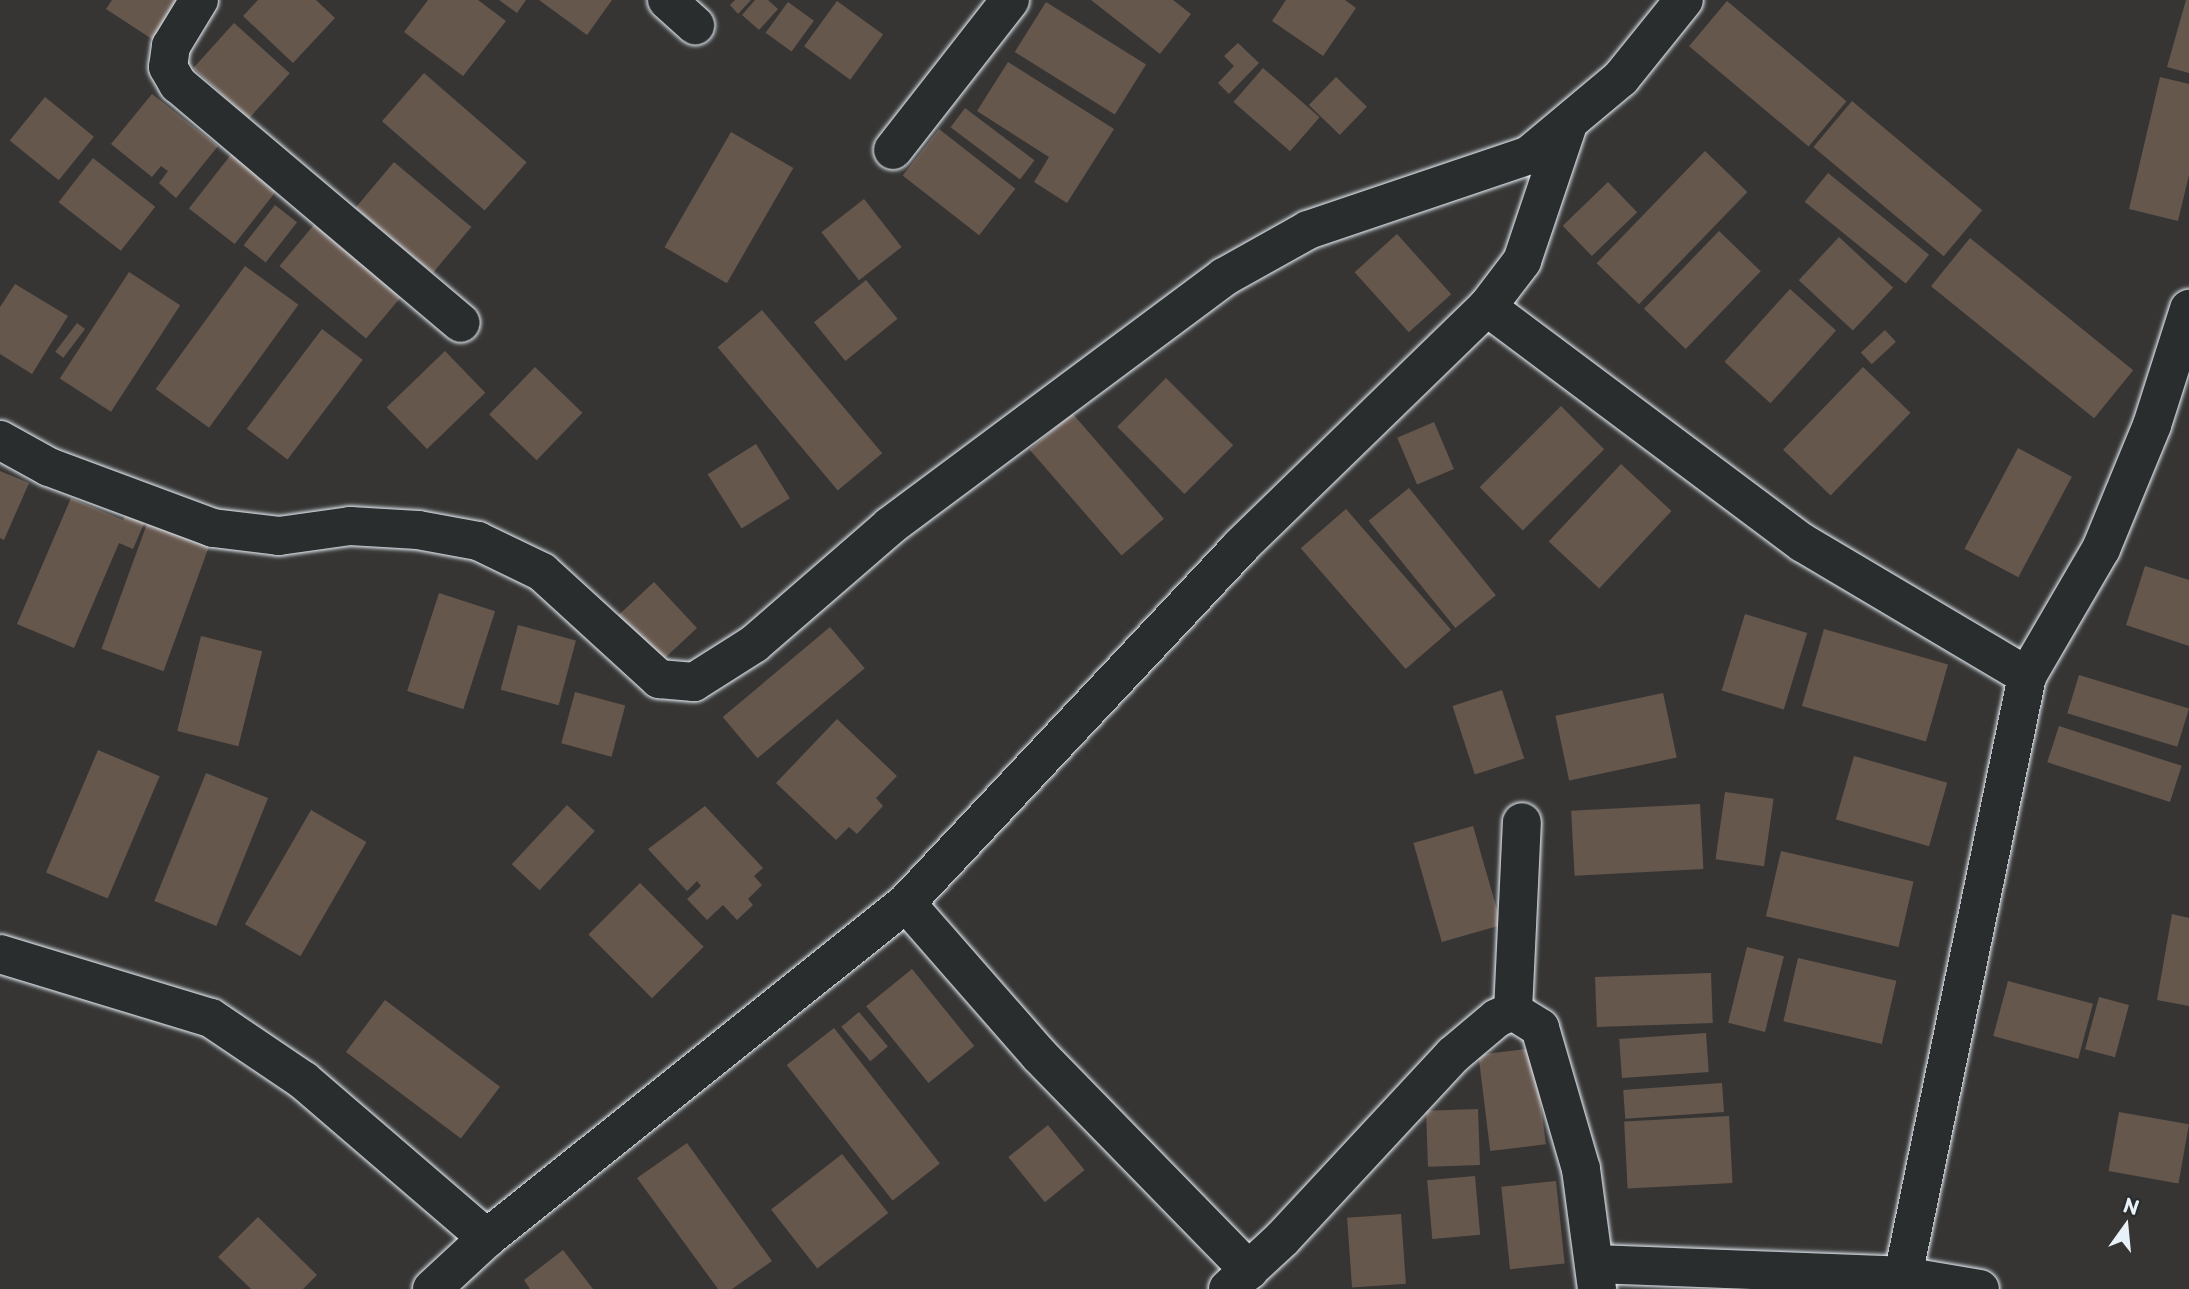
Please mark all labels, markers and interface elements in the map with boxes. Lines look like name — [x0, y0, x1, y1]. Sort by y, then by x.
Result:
text: N — [2121, 1190, 2142, 1221]
north arrow — [2091, 1191, 2161, 1261]

